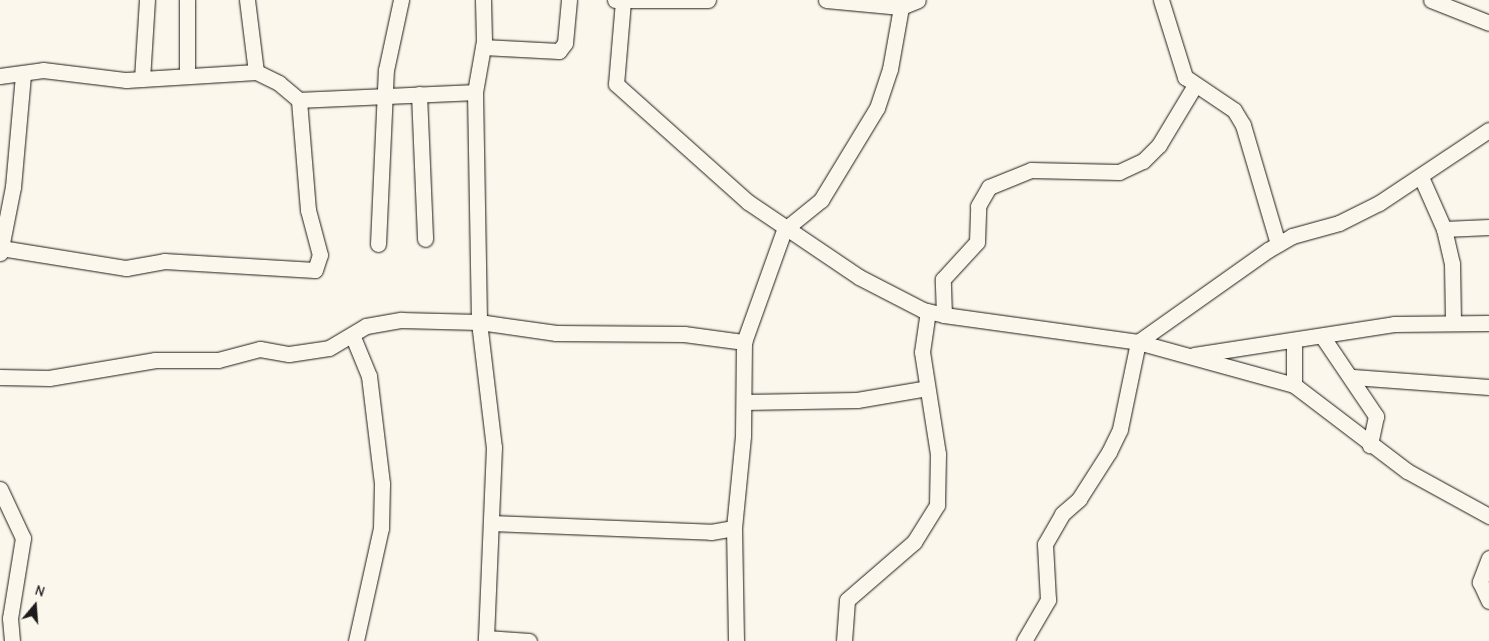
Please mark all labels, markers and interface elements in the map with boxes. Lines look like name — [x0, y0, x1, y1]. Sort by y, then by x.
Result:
north arrow — [10, 581, 60, 631]
text: N — [33, 582, 47, 601]

